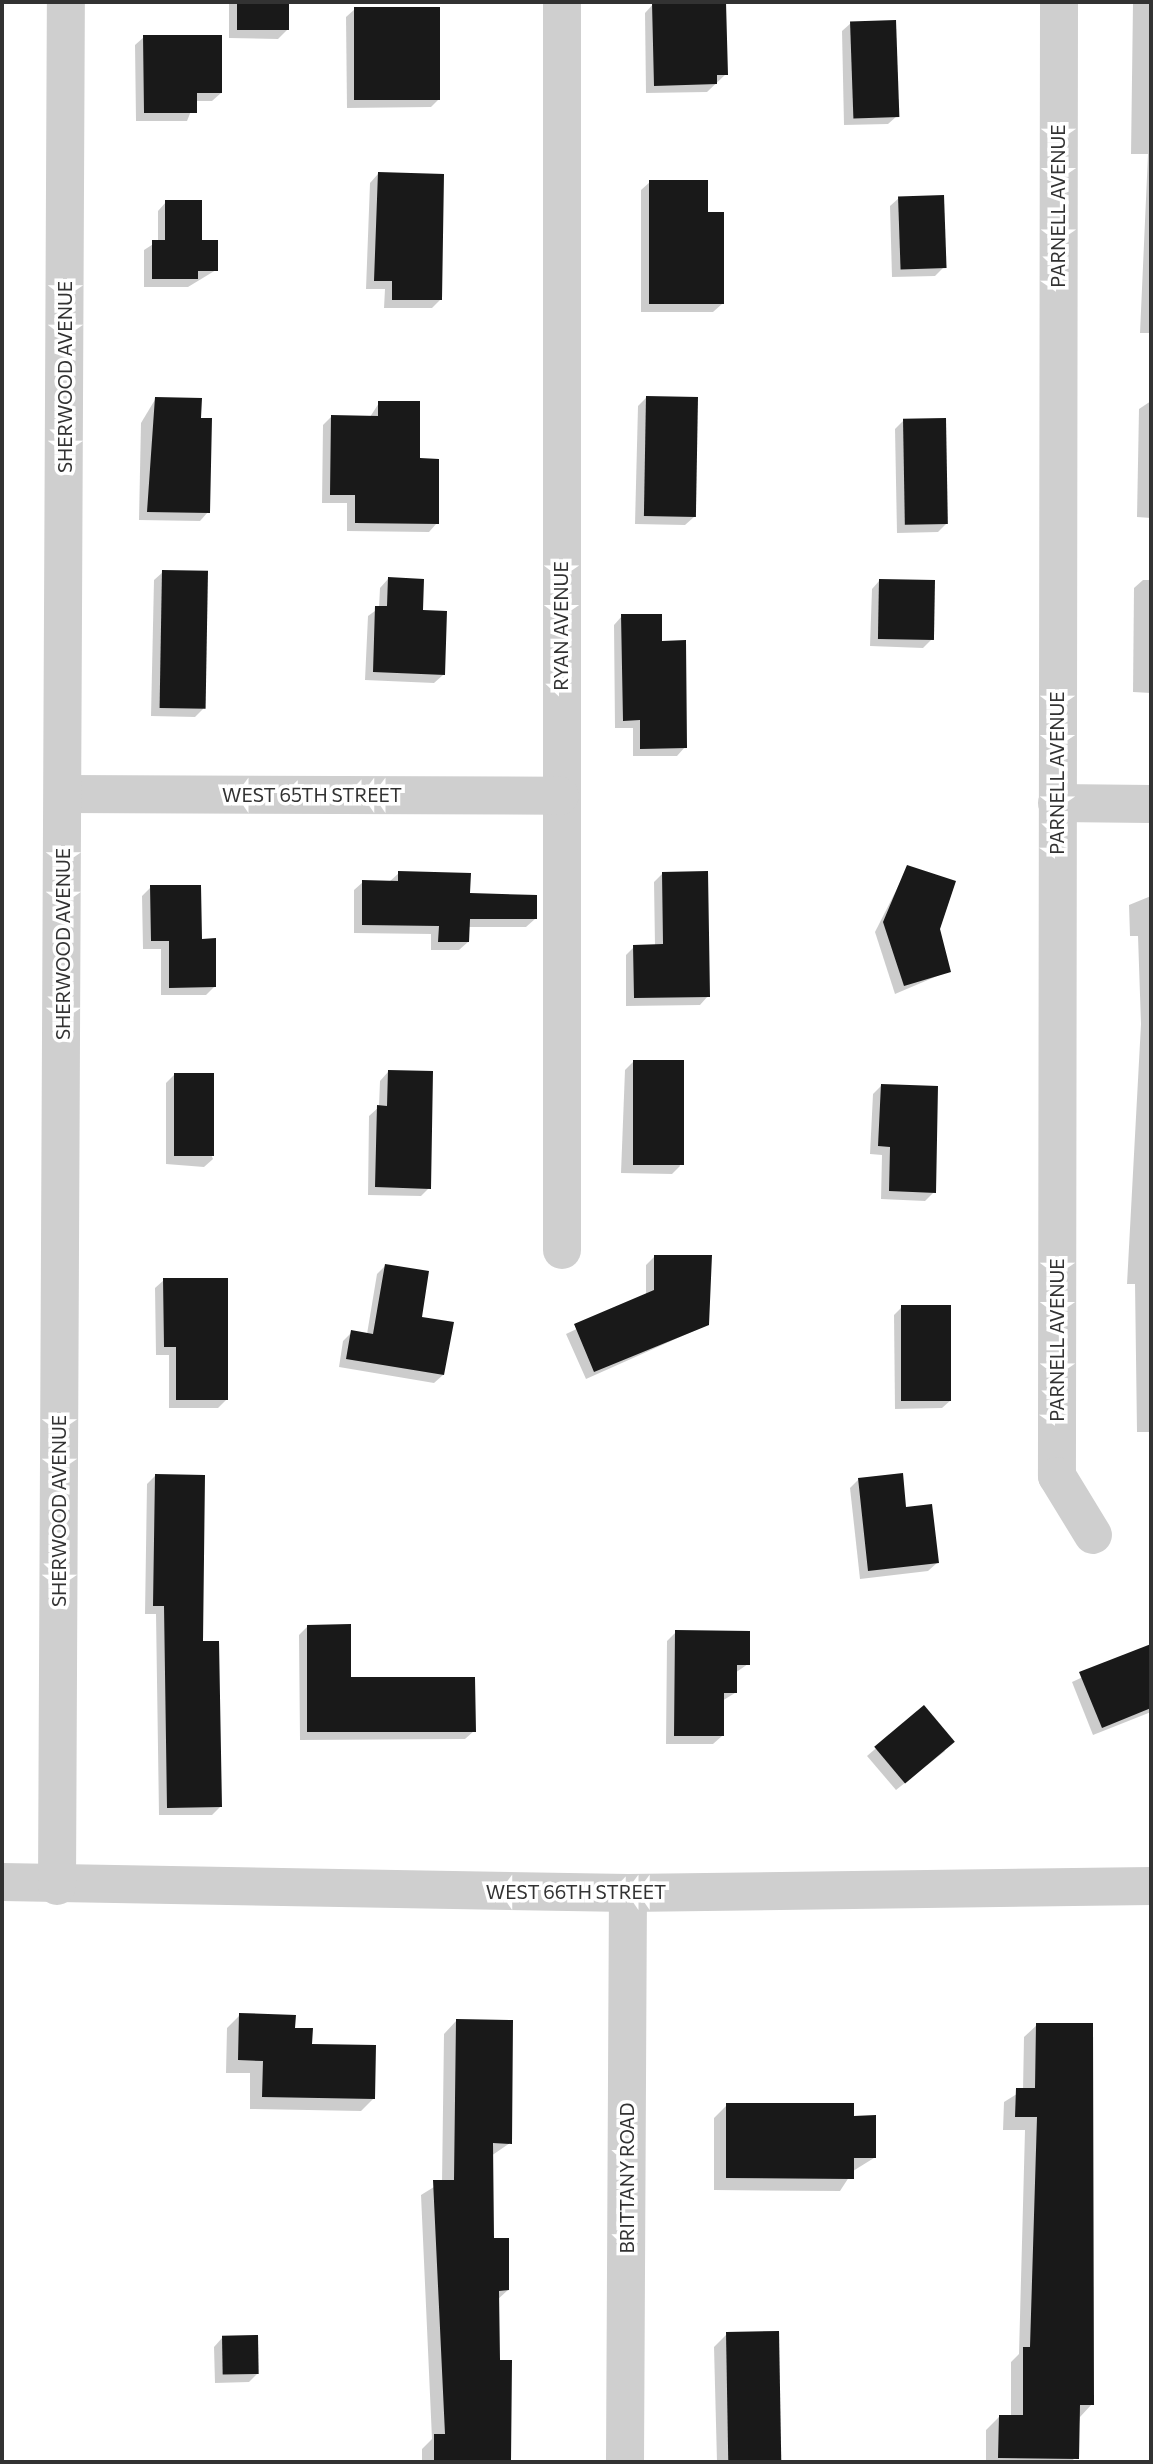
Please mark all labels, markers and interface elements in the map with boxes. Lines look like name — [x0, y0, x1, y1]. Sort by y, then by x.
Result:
street label: PARNELL AVENUE — [1047, 124, 1069, 288]
street label: SHERWOOD AVENUE — [54, 281, 76, 473]
street label: RYAN AVENUE — [550, 561, 572, 691]
street label: PARNELL AVENUE — [1046, 691, 1068, 855]
street label: WEST 65TH STREET — [222, 784, 402, 806]
street label: SHERWOOD AVENUE — [52, 848, 74, 1040]
street label: PARNELL AVENUE — [1046, 1258, 1068, 1422]
street label: SHERWOOD AVENUE — [48, 1415, 70, 1607]
street label: WEST 66TH STREET — [486, 1881, 666, 1903]
street label: BRITTANY ROAD — [616, 2103, 638, 2253]

